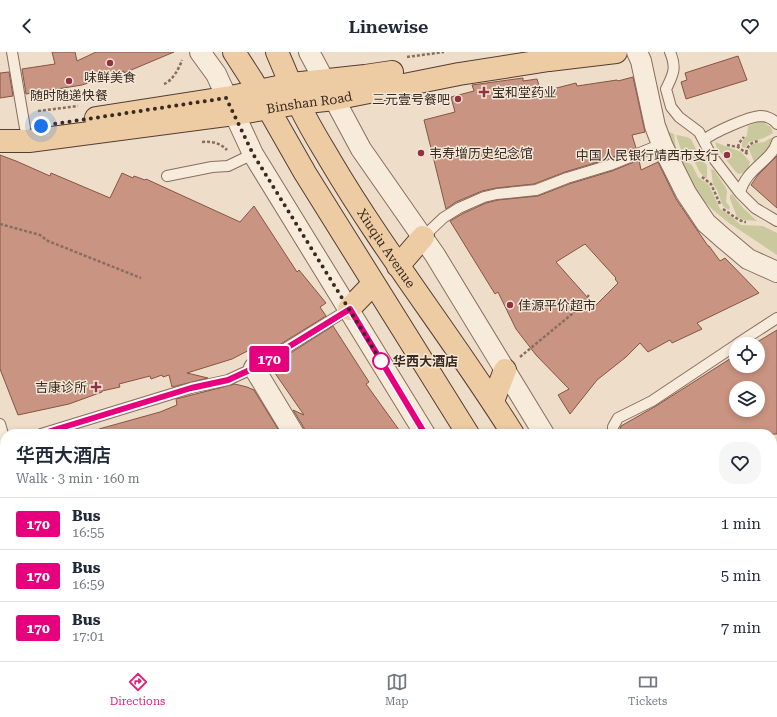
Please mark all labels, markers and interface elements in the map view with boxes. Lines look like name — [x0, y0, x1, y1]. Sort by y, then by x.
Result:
icon: back — [16, 15, 38, 37]
icon: heart — [739, 15, 761, 37]
text: Linewise — [349, 16, 428, 37]
marker: 味鲜美食 — [105, 58, 115, 68]
place label: 味鲜美食 — [84, 70, 136, 85]
marker: 随时随递快餐 — [64, 76, 74, 86]
place label: 宝和堂药业 — [492, 85, 557, 100]
marker: 宝和堂药业 — [479, 87, 489, 97]
place label: 随时随递快餐 — [30, 88, 108, 103]
street label: Binshan Road — [265, 88, 354, 116]
place label: 三元壹号餐吧 — [372, 92, 450, 107]
marker: 三元壹号餐吧 — [453, 94, 463, 104]
your location — [31, 116, 51, 136]
place label: 韦寿增历史纪念馆 — [429, 146, 533, 161]
marker: 韦寿增历史纪念馆 — [416, 148, 426, 158]
place label: 中国人民银行靖西市支行 — [576, 148, 719, 163]
marker: 中国人民银行靖西市支行 — [722, 150, 732, 160]
street label: Xiuqiu Avenue — [354, 205, 419, 290]
place label: 佳源平价超市 — [518, 298, 596, 313]
marker: 佳源平价超市 — [505, 300, 515, 310]
map controls — [729, 337, 765, 417]
button: locate — [729, 337, 765, 373]
line badge: 170 — [246, 346, 292, 372]
text: 170 — [257, 351, 281, 367]
marker: 华西大酒店 — [372, 352, 390, 370]
place label: 华西大酒店 — [393, 354, 458, 369]
place label: 吉康诊所 — [35, 380, 87, 395]
marker: 吉康诊所 — [90, 381, 102, 393]
button: layers — [729, 381, 765, 417]
button: heart — [719, 442, 761, 484]
text: 华西大酒店 — [16, 444, 111, 467]
text: Walk · 3 min · 160 m — [16, 471, 140, 486]
text: Bus — [72, 507, 100, 525]
text: 1 min — [721, 515, 761, 533]
text: 170 — [26, 516, 50, 532]
text: 16:55 — [72, 525, 104, 540]
text: Bus — [72, 559, 100, 577]
text: 5 min — [721, 567, 761, 585]
text: 170 — [26, 568, 50, 584]
text: 16:59 — [72, 577, 104, 592]
text: Bus — [72, 611, 100, 629]
text: 7 min — [721, 619, 761, 637]
text: 170 — [26, 620, 50, 636]
text: 17:01 — [72, 629, 104, 644]
tab: Directions — [110, 671, 165, 708]
tab: Map — [385, 671, 408, 708]
tab: Tickets — [628, 671, 667, 708]

